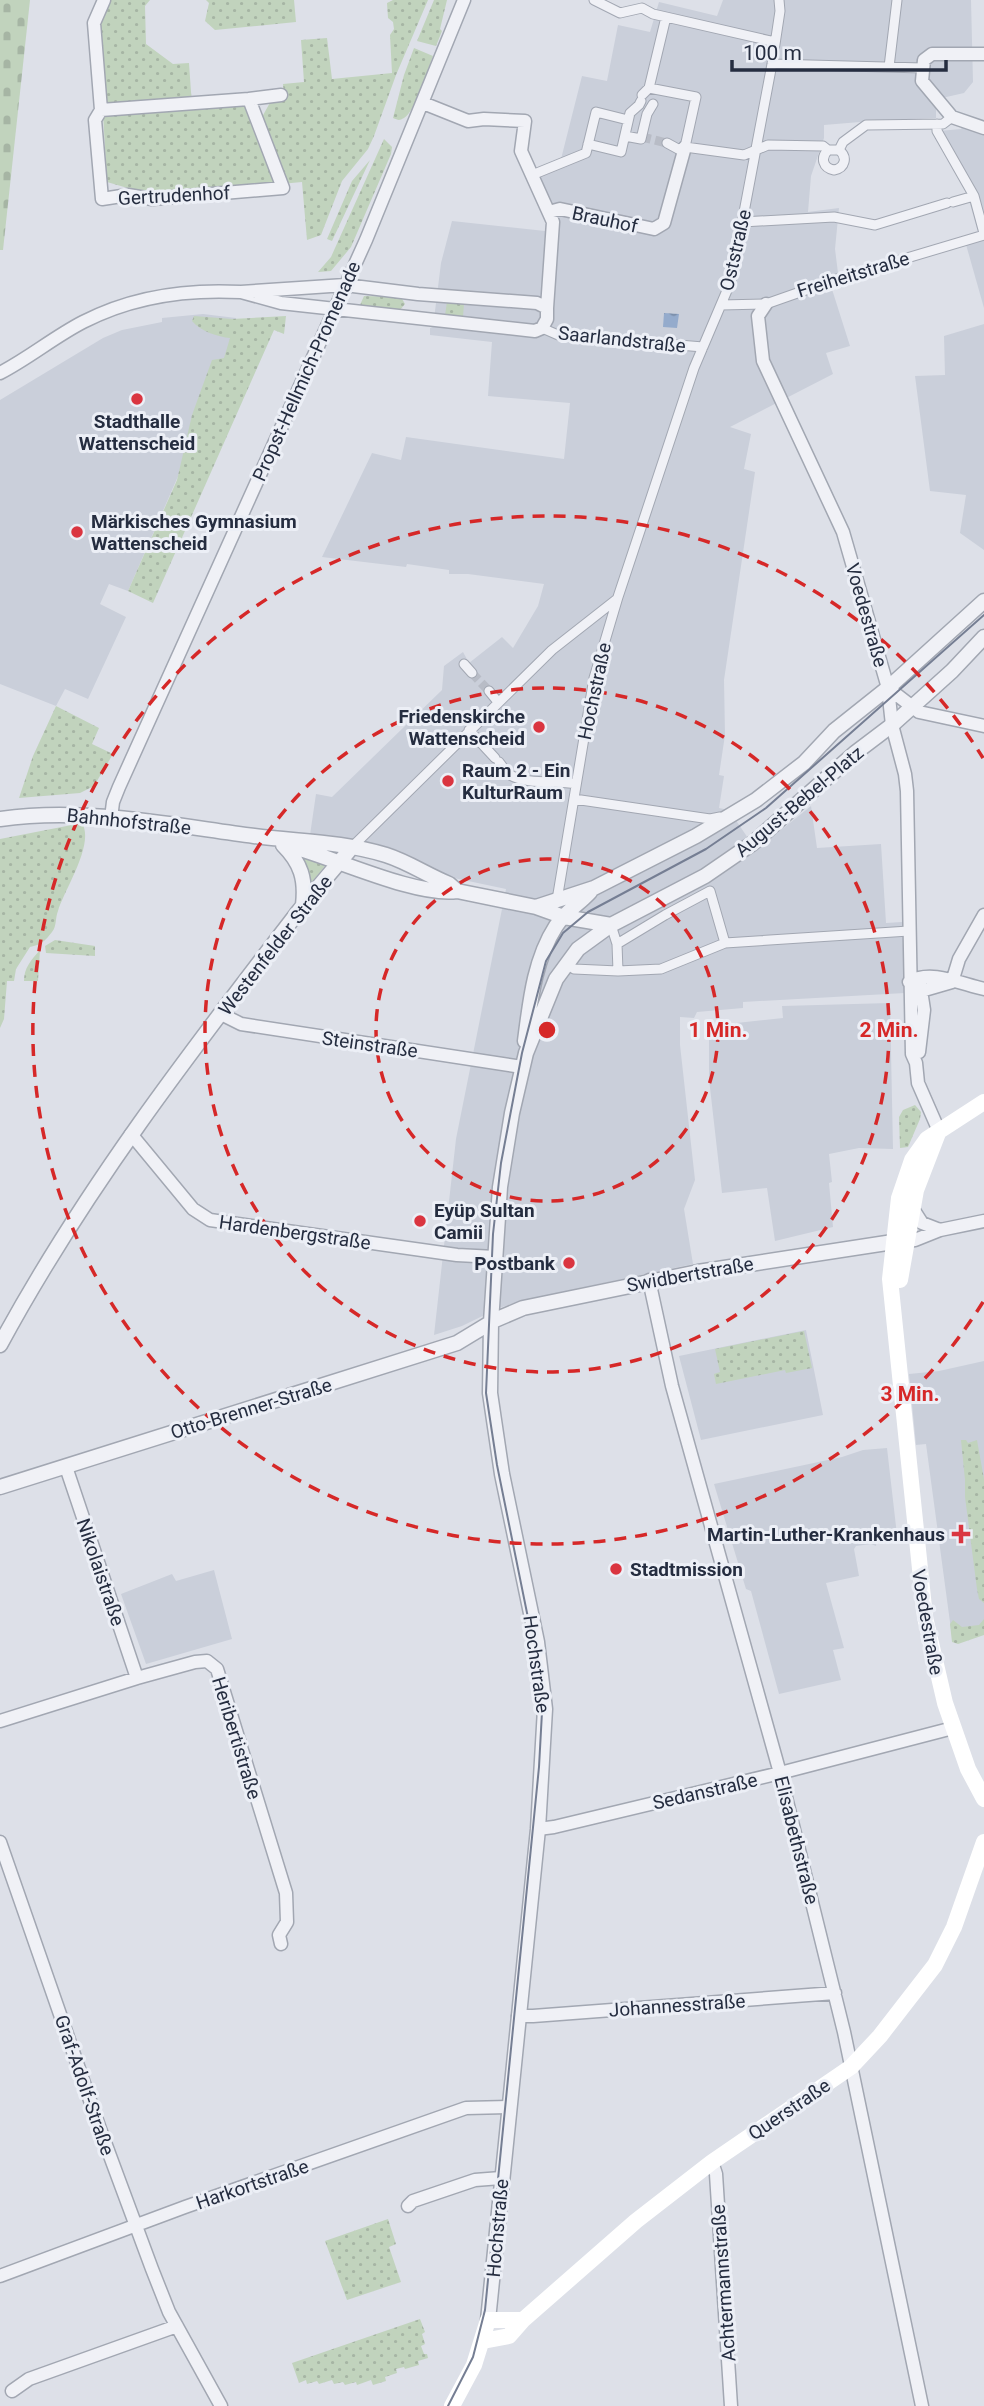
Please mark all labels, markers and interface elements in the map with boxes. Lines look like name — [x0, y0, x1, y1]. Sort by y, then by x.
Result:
scale bar — [732, 28, 946, 72]
text: 100 m — [743, 41, 802, 65]
street label: Gertrudenhof — [117, 181, 231, 210]
street label: Brauhof — [570, 201, 640, 238]
street label: Oststraße — [715, 207, 756, 293]
street label: Freiheitstraße — [794, 246, 912, 302]
street label: Propst-Hellmich-Promenade — [247, 258, 365, 485]
street label: Saarlandstraße — [557, 321, 687, 358]
marker: Stadthalle Wattenscheid — [129, 391, 145, 407]
place label: Stadthalle Wattenscheid — [79, 410, 195, 455]
place label: Märkisches Gymnasium Wattenscheid — [91, 510, 297, 555]
marker: Märkisches Gymnasium Wattenscheid — [69, 524, 85, 540]
street label: Voedestraße — [841, 560, 892, 670]
street label: Hochstraße — [573, 640, 616, 742]
place label: Friedenskirche Wattenscheid — [398, 705, 525, 750]
marker: Friedenskirche Wattenscheid — [531, 719, 547, 735]
street label: August-Bebel-Platz — [731, 741, 868, 862]
place label: Raum 2 - Ein KulturRaum — [462, 759, 570, 804]
marker: Raum 2 - Ein KulturRaum — [440, 773, 456, 789]
street label: Bahnhofstraße — [66, 804, 192, 839]
street label: Westenfelder Straße — [214, 871, 337, 1020]
centre of rings — [535, 1018, 559, 1042]
text: 1 Min. — [688, 1018, 748, 1042]
text: 2 Min. — [859, 1018, 919, 1042]
street label: Steinstraße — [321, 1026, 419, 1063]
place label: Eyüp Sultan Camii — [434, 1199, 535, 1244]
street label: Hardenbergstraße — [218, 1210, 372, 1255]
marker: Eyüp Sultan Camii — [412, 1213, 428, 1229]
place label: Postbank — [474, 1252, 556, 1275]
street label: Swidbertstraße — [625, 1252, 755, 1297]
marker: Postbank — [561, 1255, 577, 1271]
street label: Otto-Brenner-Straße — [168, 1373, 335, 1444]
text: 3 Min. — [880, 1382, 940, 1406]
street label: Nikolaistraße — [71, 1515, 130, 1629]
place label: Martin-Luther-Krankenhaus — [707, 1523, 945, 1546]
marker: Martin-Luther-Krankenhaus — [951, 1524, 971, 1544]
place label: Stadtmission — [630, 1558, 743, 1581]
marker: Stadtmission — [608, 1561, 624, 1577]
street label: Voedestraße — [907, 1567, 948, 1677]
street label: Hochstraße — [518, 1614, 555, 1714]
street label: Heribertistraße — [207, 1674, 266, 1802]
street label: Sedanstraße — [651, 1768, 760, 1815]
street label: Elisabethstraße — [769, 1774, 824, 1907]
street label: Johannesstraße — [608, 1989, 746, 2022]
street label: Graf-Adolf-Straße — [50, 2012, 119, 2158]
street label: Querstraße — [744, 2074, 835, 2145]
street label: Harkortstraße — [193, 2154, 312, 2215]
street label: Hochstraße — [482, 2178, 513, 2278]
street label: Achtermannstraße — [707, 2204, 740, 2362]

